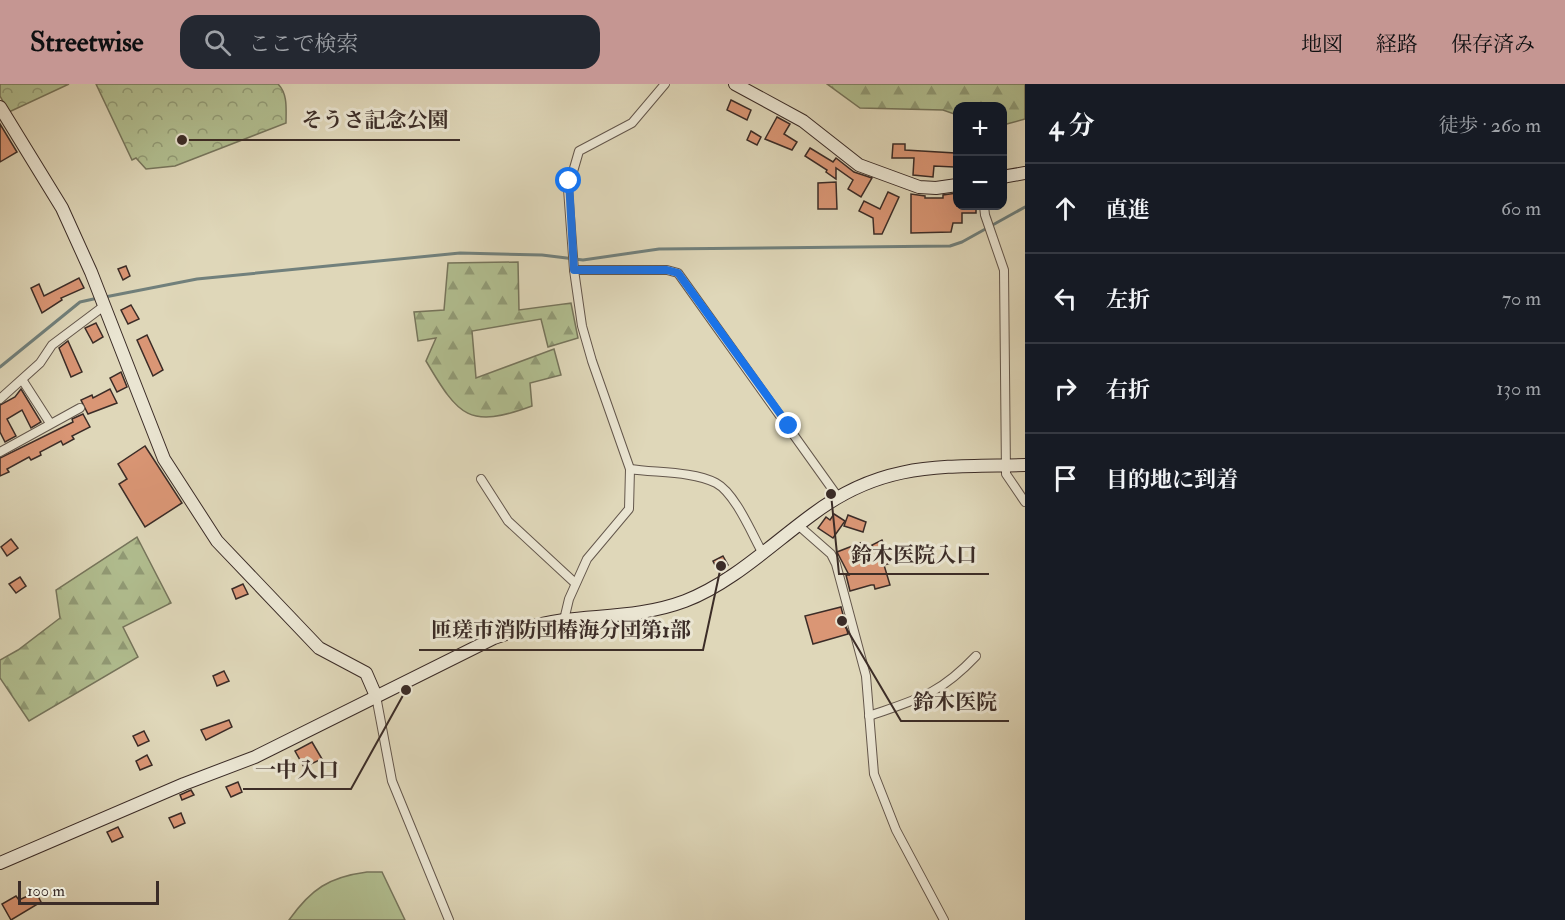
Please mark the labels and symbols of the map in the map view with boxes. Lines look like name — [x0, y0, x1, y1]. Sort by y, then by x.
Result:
callout: そうさ記念公園 — [289, 101, 460, 140]
text: そうさ記念公園 — [302, 107, 449, 134]
route start — [555, 167, 581, 193]
route end — [775, 412, 801, 438]
callout: 鈴木医院入口 — [839, 535, 989, 574]
text: 鈴木医院入口 — [851, 542, 977, 569]
callout: 匝瑳市消防団椿海分団第1部 — [419, 611, 703, 650]
text: 匝瑳市消防団椿海分団第1部 — [431, 617, 691, 644]
callout: 鈴木医院 — [901, 682, 1009, 721]
text: 鈴木医院 — [913, 689, 997, 716]
callout: 一中入口 — [243, 750, 351, 789]
text: 一中入口 — [255, 757, 339, 784]
scale bar — [18, 878, 159, 906]

